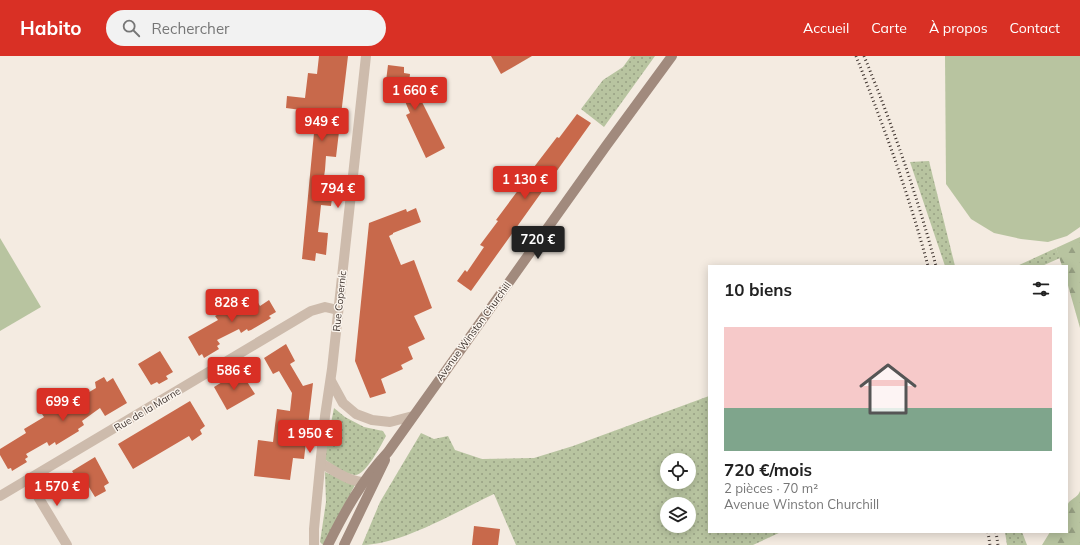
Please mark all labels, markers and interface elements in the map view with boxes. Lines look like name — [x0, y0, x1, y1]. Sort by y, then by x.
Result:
search box — [106, 10, 386, 46]
text: Habito — [20, 16, 82, 40]
icon: search — [120, 17, 142, 39]
text: Rechercher — [152, 19, 230, 38]
text: Accueil — [803, 19, 849, 37]
text: Carte — [871, 19, 907, 37]
text: À propos — [929, 19, 988, 37]
text: Contact — [1010, 19, 1060, 37]
pin: 1 660 € — [378, 77, 452, 111]
text: 1 660 € — [392, 82, 438, 98]
pin: 949 € — [294, 108, 350, 142]
text: 949 € — [305, 113, 339, 129]
pin: 1 130 € — [488, 166, 562, 200]
text: 1 130 € — [502, 171, 548, 187]
pin: 794 € — [310, 175, 366, 209]
text: 794 € — [321, 180, 355, 196]
pin: 720 € — [510, 226, 566, 260]
text: 720 € — [521, 231, 555, 247]
street label: Rue Copernic — [330, 270, 349, 332]
icon: filters — [1030, 278, 1052, 300]
street label: Avenue Winston Churchill — [433, 279, 514, 383]
text: 10 biens — [724, 279, 792, 300]
pin: 828 € — [204, 289, 260, 323]
text: 828 € — [215, 294, 249, 310]
icon: home — [852, 353, 924, 425]
pin: 586 € — [206, 357, 262, 391]
text: 586 € — [217, 362, 251, 378]
street label: Rue de la Marne — [112, 384, 183, 434]
pin: 699 € — [35, 388, 91, 422]
text: 699 € — [46, 393, 80, 409]
pin: 1 950 € — [273, 420, 347, 454]
text: 1 950 € — [287, 425, 333, 441]
map controls — [660, 453, 696, 533]
button: locate — [660, 453, 696, 489]
text: 720 €/mois — [724, 459, 812, 480]
pin: 1 570 € — [20, 473, 94, 507]
text: 1 570 € — [34, 478, 80, 494]
text: 2 pièces · 70 m² — [724, 480, 818, 496]
text: Avenue Winston Churchill — [724, 496, 879, 512]
button: layers — [660, 497, 696, 533]

